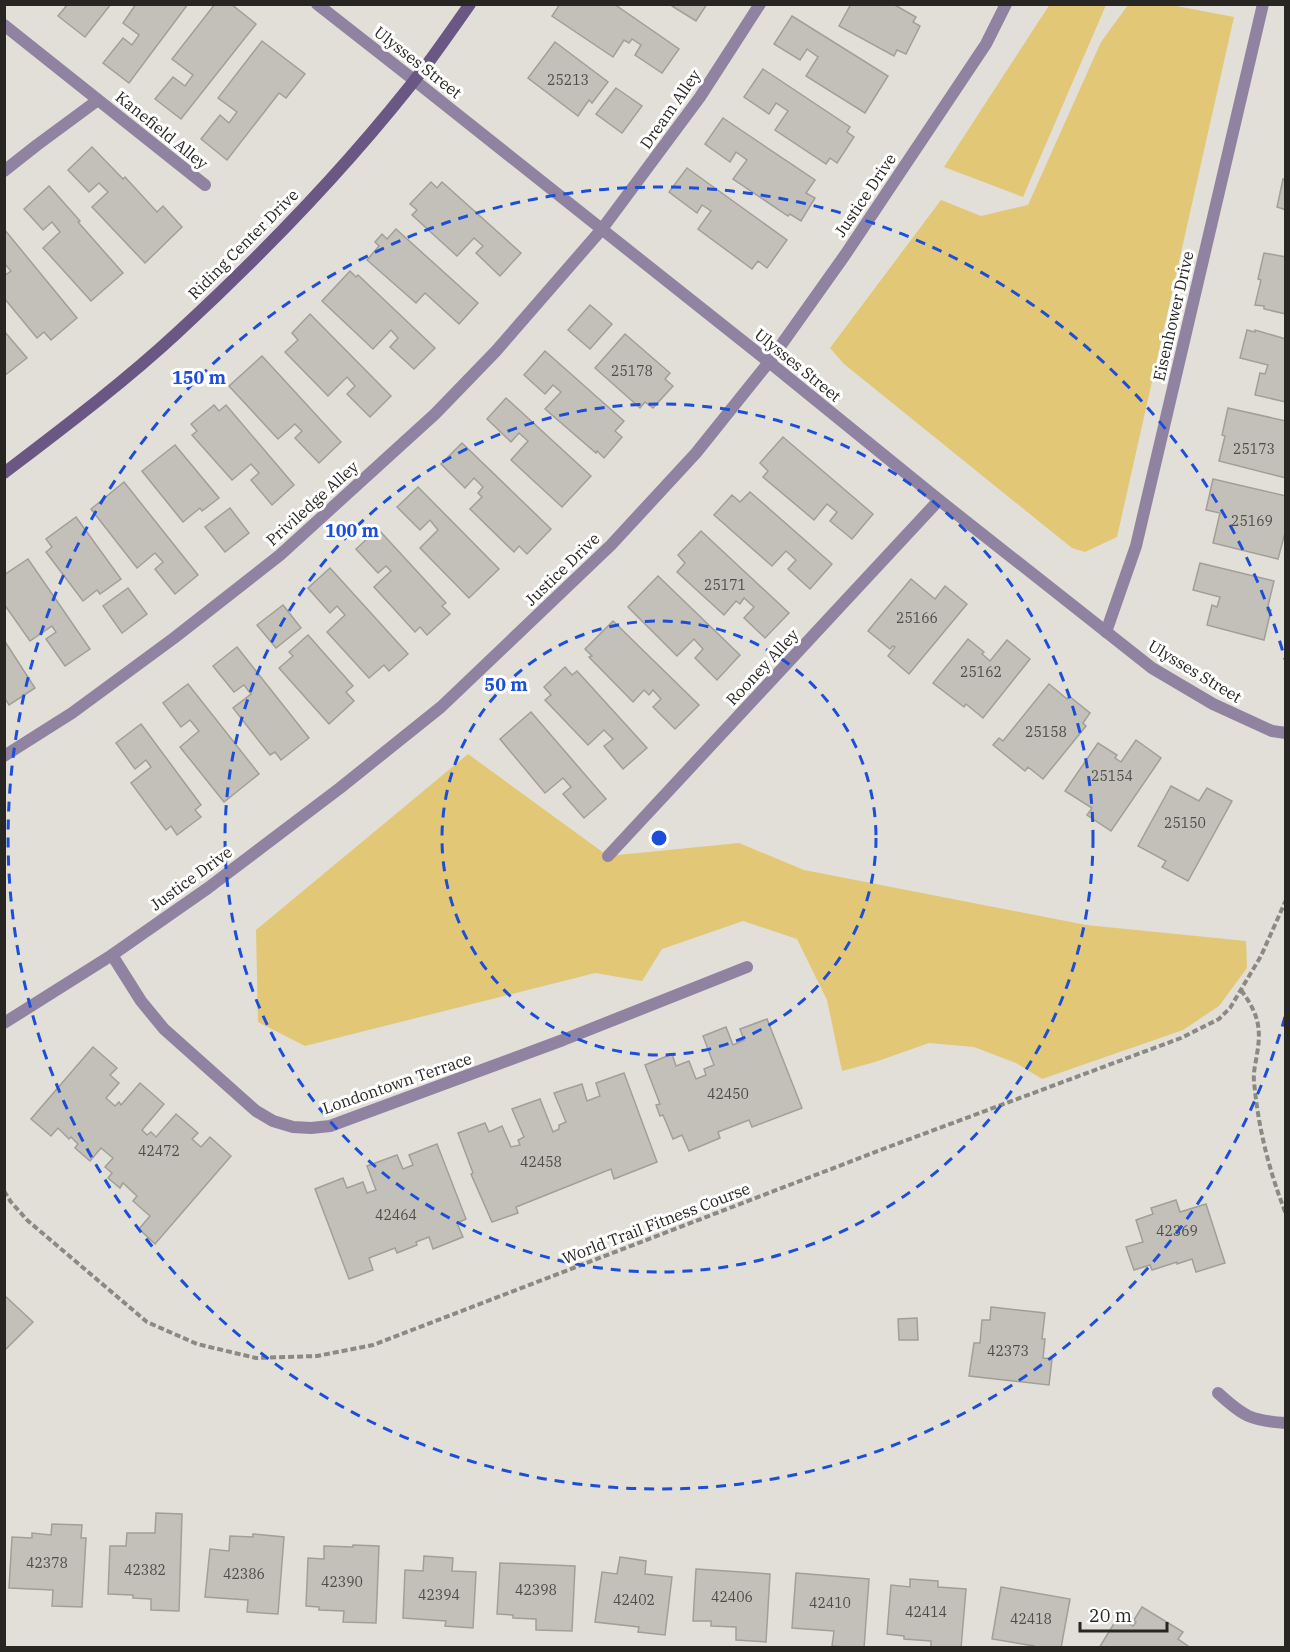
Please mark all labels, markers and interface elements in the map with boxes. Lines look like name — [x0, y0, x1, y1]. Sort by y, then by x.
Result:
street label: Ulysses Street — [370, 22, 466, 103]
street label: Dream Alley — [635, 65, 705, 153]
house number: 25213 — [547, 71, 589, 89]
street label: Kanefield Alley — [112, 87, 213, 174]
street label: Justice Drive — [830, 149, 900, 241]
street label: Riding Center Drive — [184, 185, 302, 303]
street label: Eisenhower Drive — [1148, 249, 1198, 383]
street label: Ulysses Street — [751, 324, 846, 406]
house number: 25178 — [611, 362, 653, 380]
text: 150 m — [172, 366, 227, 389]
house number: 25173 — [1233, 440, 1275, 458]
street label: Priviledge Alley — [262, 456, 363, 550]
house number: 25169 — [1231, 512, 1273, 530]
text: 100 m — [325, 519, 380, 542]
street label: Justice Drive — [520, 528, 604, 610]
house number: 25171 — [704, 576, 746, 594]
house number: 25166 — [896, 609, 938, 627]
street label: Rooney Alley — [722, 624, 803, 709]
street label: Ulysses Street — [1145, 635, 1246, 707]
house number: 25162 — [960, 663, 1002, 681]
text: 50 m — [484, 673, 528, 696]
house number: 25158 — [1025, 723, 1067, 741]
house number: 25154 — [1091, 767, 1133, 785]
house number: 25150 — [1164, 814, 1206, 832]
centre of rings — [649, 828, 669, 848]
street label: Justice Drive — [146, 842, 236, 914]
street label: Londontown Terrace — [320, 1048, 474, 1118]
house number: 42450 — [707, 1085, 749, 1103]
house number: 42472 — [138, 1142, 180, 1160]
house number: 42458 — [520, 1153, 562, 1171]
street label: World Trail Fitness Course — [559, 1178, 753, 1268]
house number: 42464 — [375, 1206, 417, 1224]
house number: 42369 — [1156, 1222, 1198, 1240]
house number: 42373 — [987, 1342, 1029, 1360]
house number: 42378 — [26, 1554, 68, 1572]
house number: 42382 — [124, 1561, 166, 1579]
house number: 42386 — [223, 1565, 265, 1583]
house number: 42390 — [321, 1573, 363, 1591]
house number: 42398 — [515, 1581, 557, 1599]
house number: 42394 — [418, 1586, 460, 1604]
house number: 42406 — [711, 1588, 753, 1606]
house number: 42402 — [613, 1591, 655, 1609]
house number: 42410 — [809, 1594, 851, 1612]
scale bar — [1080, 1595, 1167, 1633]
house number: 42414 — [905, 1603, 947, 1621]
text: 20 m — [1089, 1604, 1132, 1627]
house number: 42418 — [1010, 1610, 1052, 1628]

